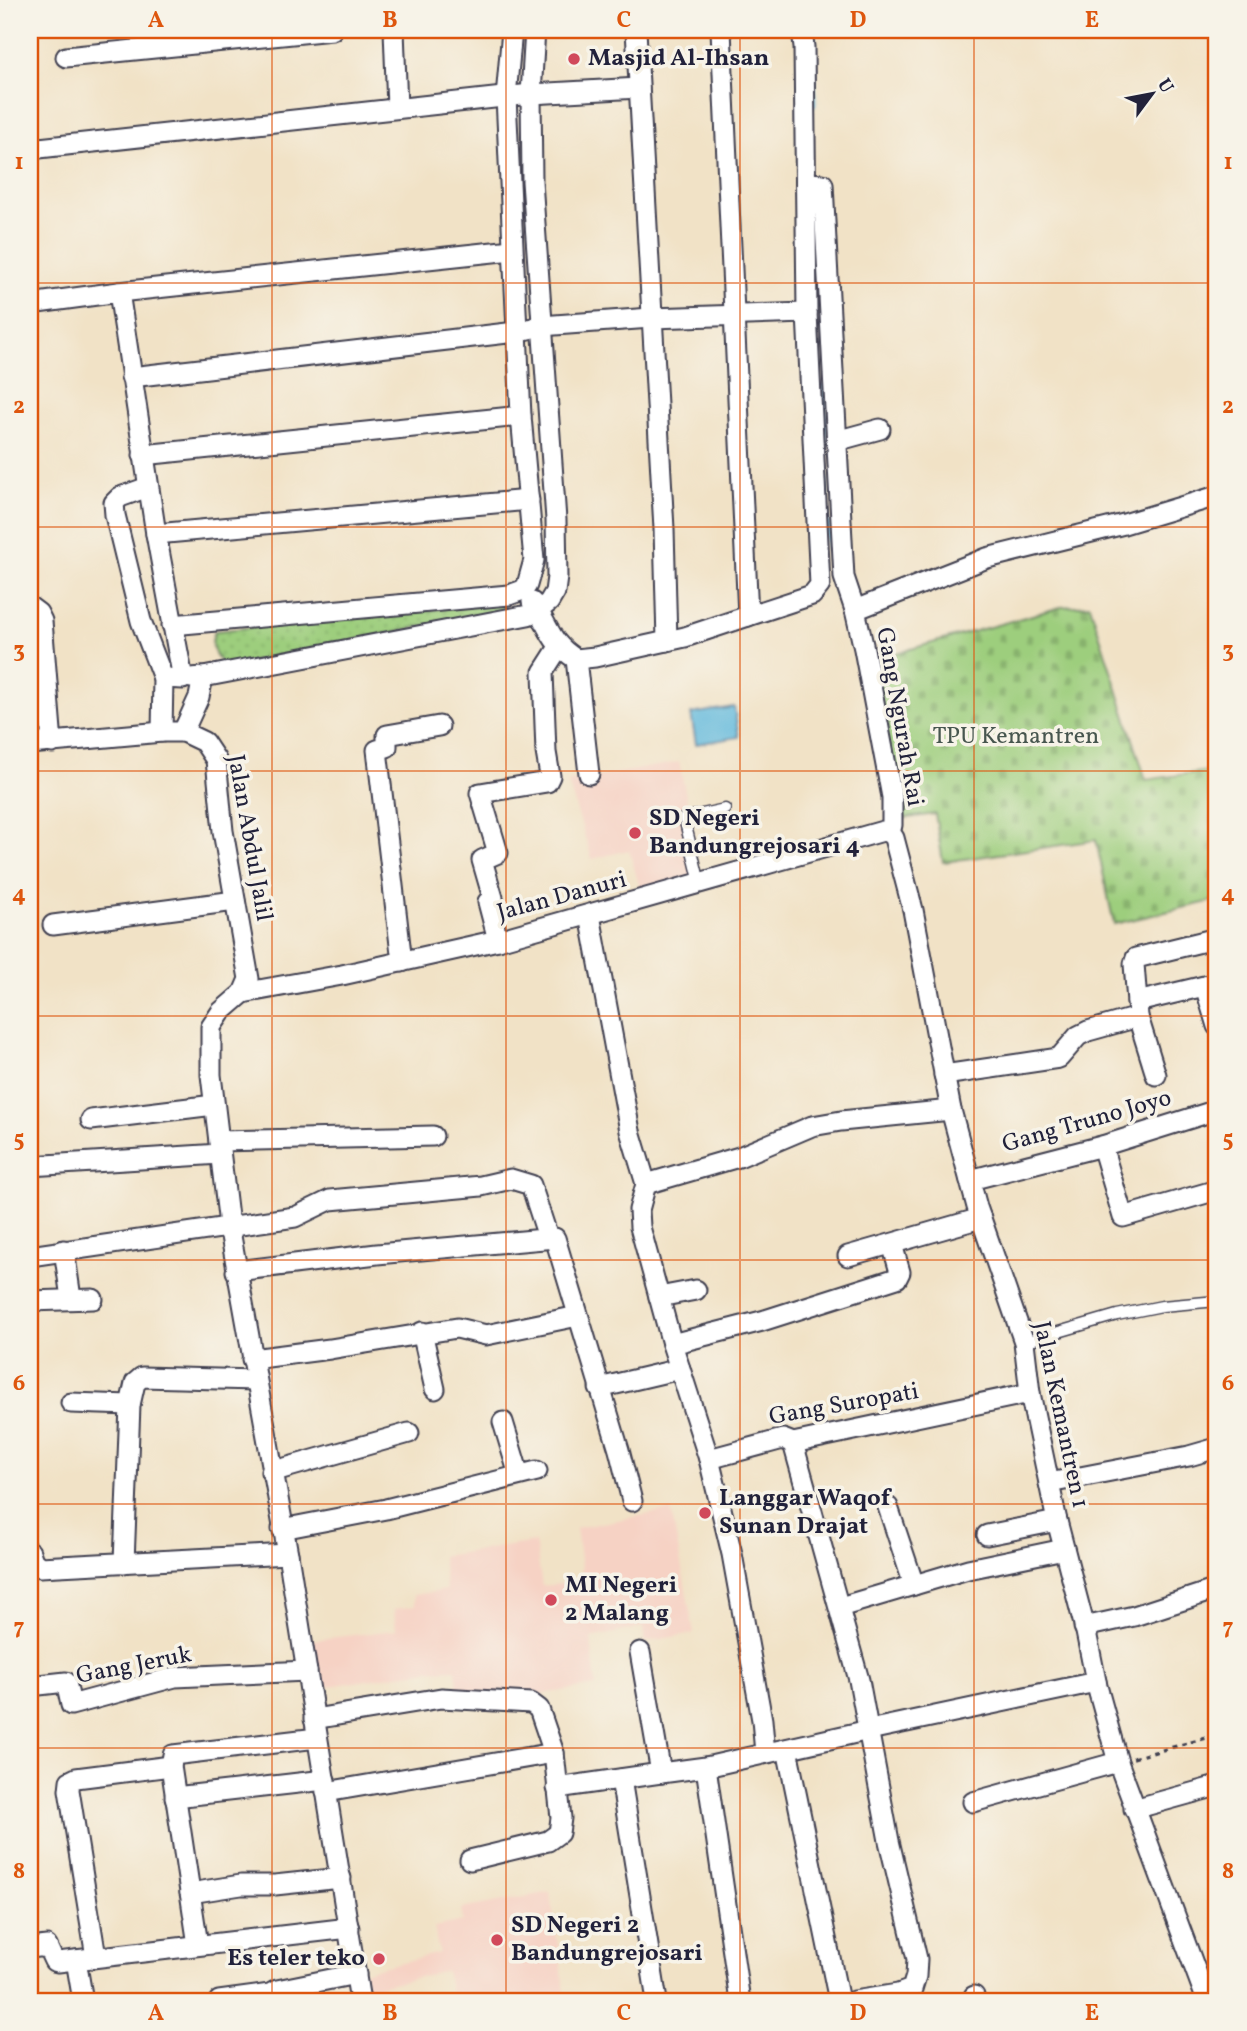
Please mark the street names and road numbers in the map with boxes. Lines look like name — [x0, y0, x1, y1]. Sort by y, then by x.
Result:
street label: Gang Ngurah Rai — [867, 625, 931, 809]
street label: Jalan Abdul Jalil — [218, 752, 280, 924]
street label: Jalan Danuri — [493, 863, 631, 931]
street label: Gang Truno Joyo — [998, 1082, 1176, 1162]
street label: Jalan Kemantren 1 — [1024, 1318, 1096, 1512]
street label: Gang Suropati — [766, 1375, 922, 1435]
street label: Gang Jeruk — [73, 1638, 195, 1694]

